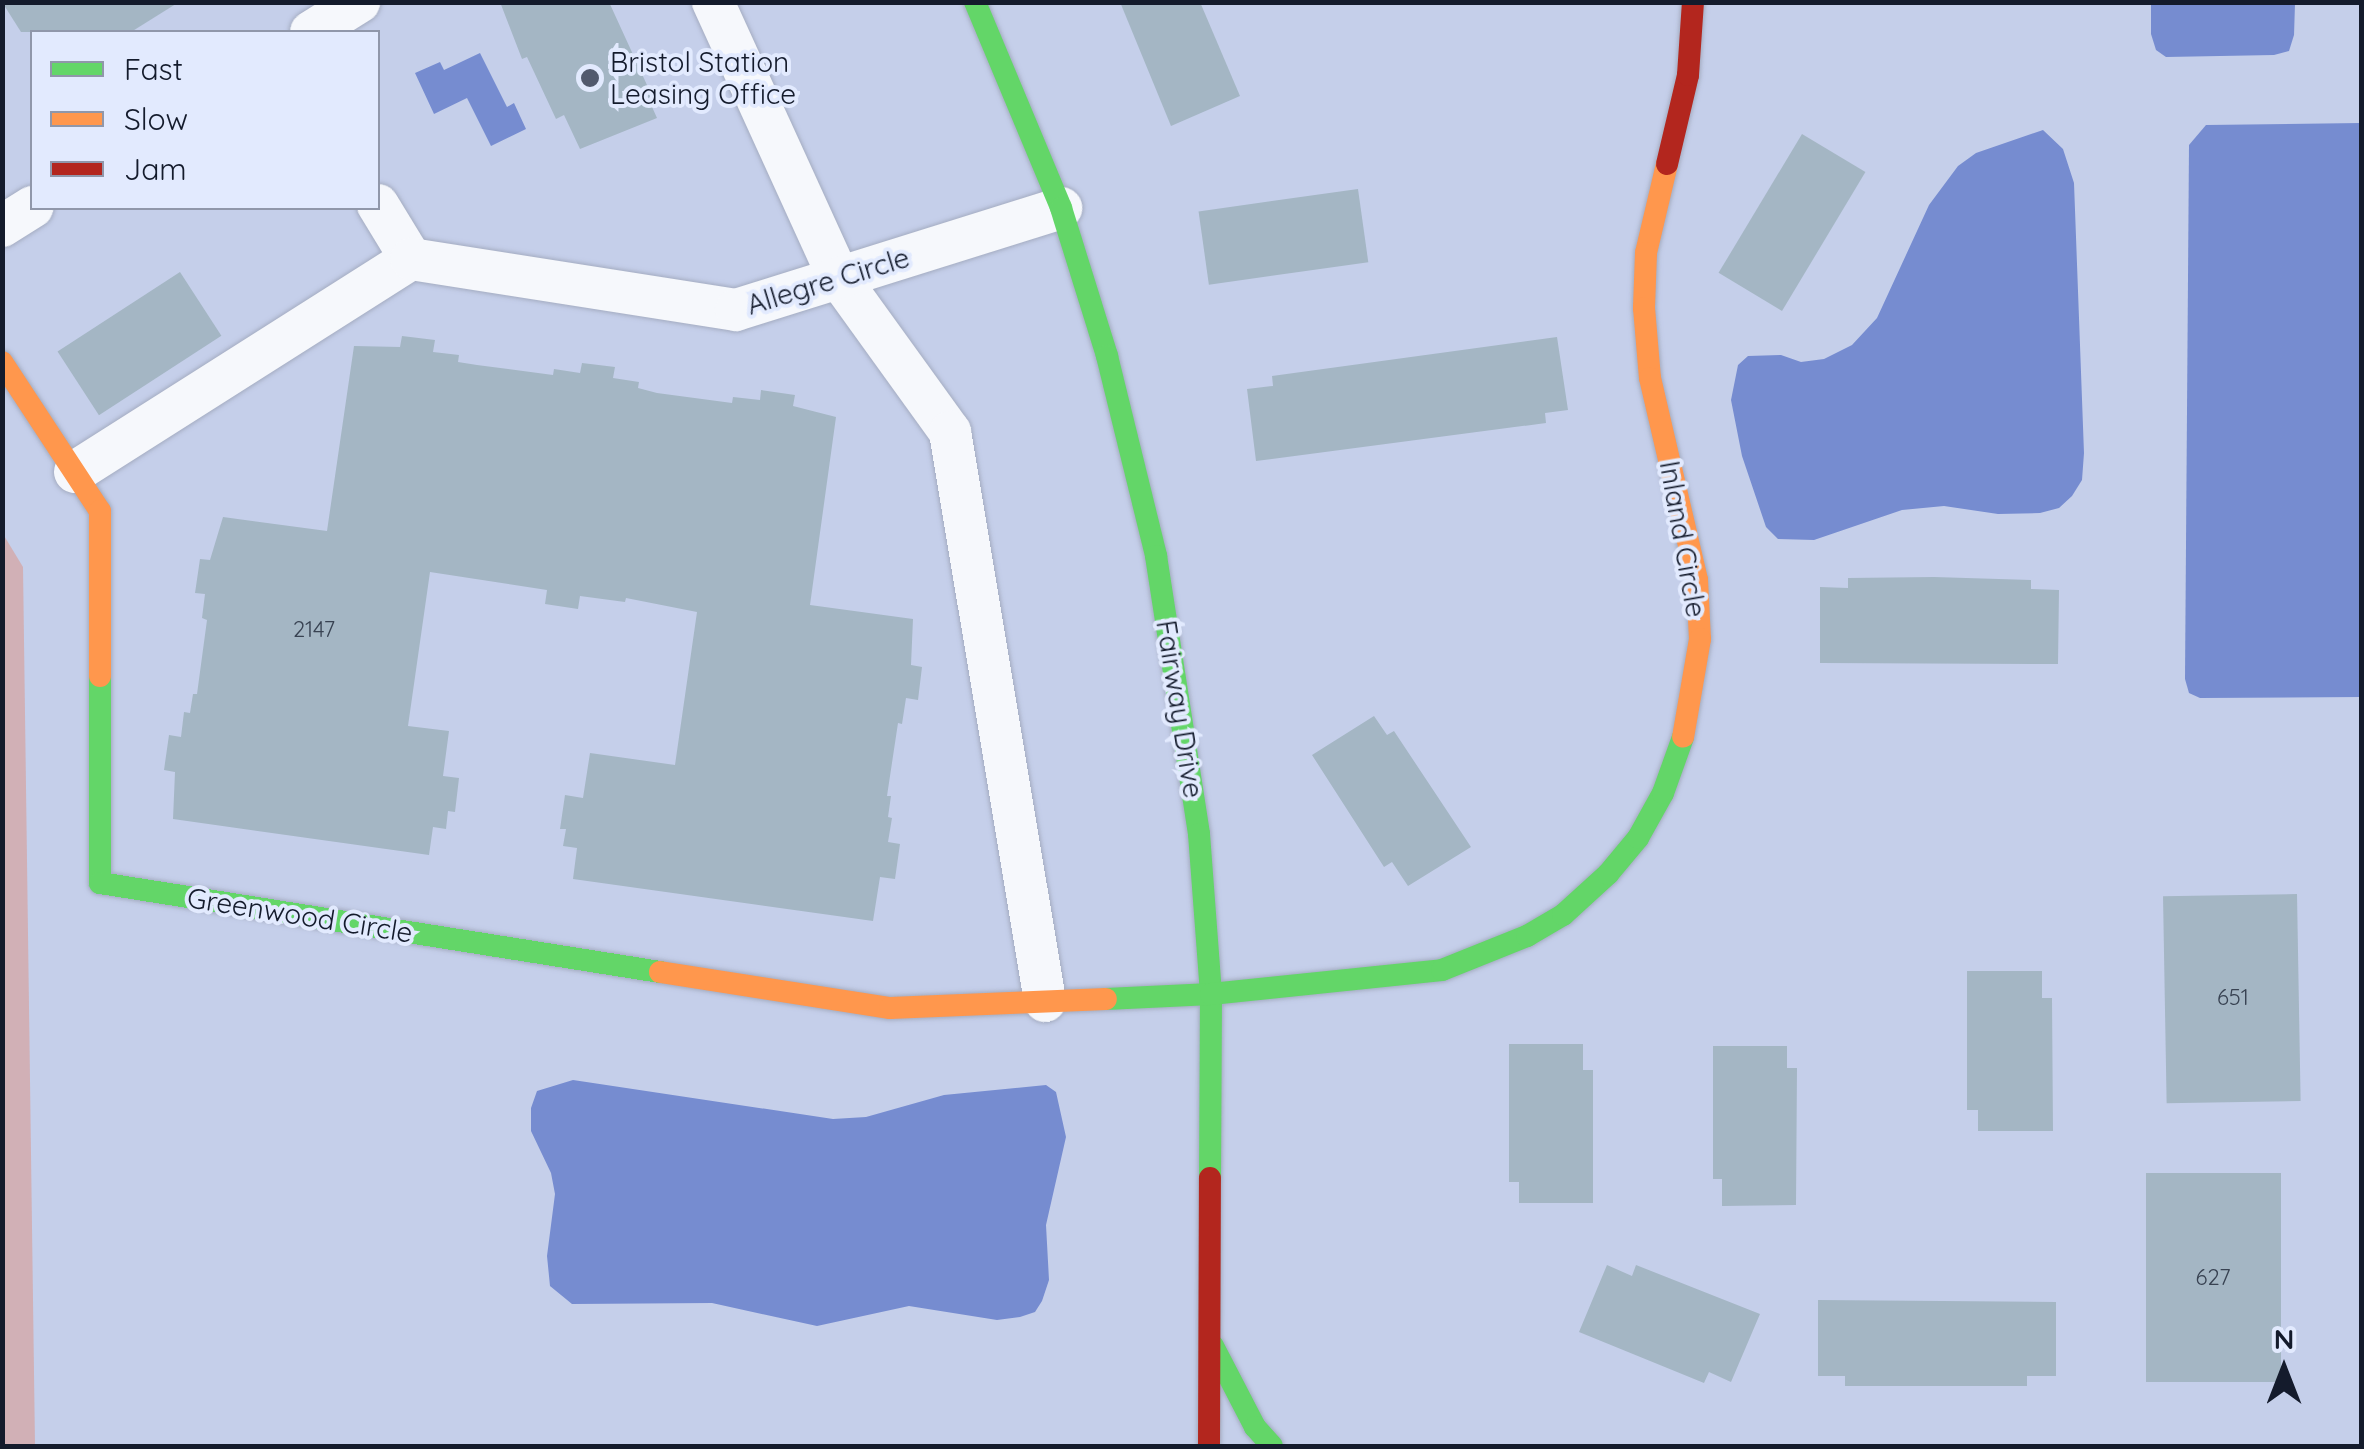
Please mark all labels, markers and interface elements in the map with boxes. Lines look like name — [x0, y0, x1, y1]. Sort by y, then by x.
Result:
legend — [30, 30, 380, 210]
place label: Bristol Station Leasing Office — [610, 45, 796, 111]
text: Fast — [124, 50, 183, 88]
marker: Bristol Station Leasing Office — [579, 67, 601, 89]
text: Slow — [124, 100, 188, 138]
text: Jam — [124, 150, 187, 188]
street label: Allegre Circle — [743, 240, 913, 322]
street label: Inland Circle — [1653, 458, 1713, 620]
house number: 2147 — [293, 617, 335, 643]
street label: Fairway Drive — [1149, 618, 1211, 800]
street label: Greenwood Circle — [185, 881, 415, 949]
house number: 651 — [2217, 985, 2249, 1011]
house number: 627 — [2196, 1265, 2230, 1291]
north arrow — [2234, 1319, 2334, 1419]
text: N — [2274, 1321, 2294, 1356]

